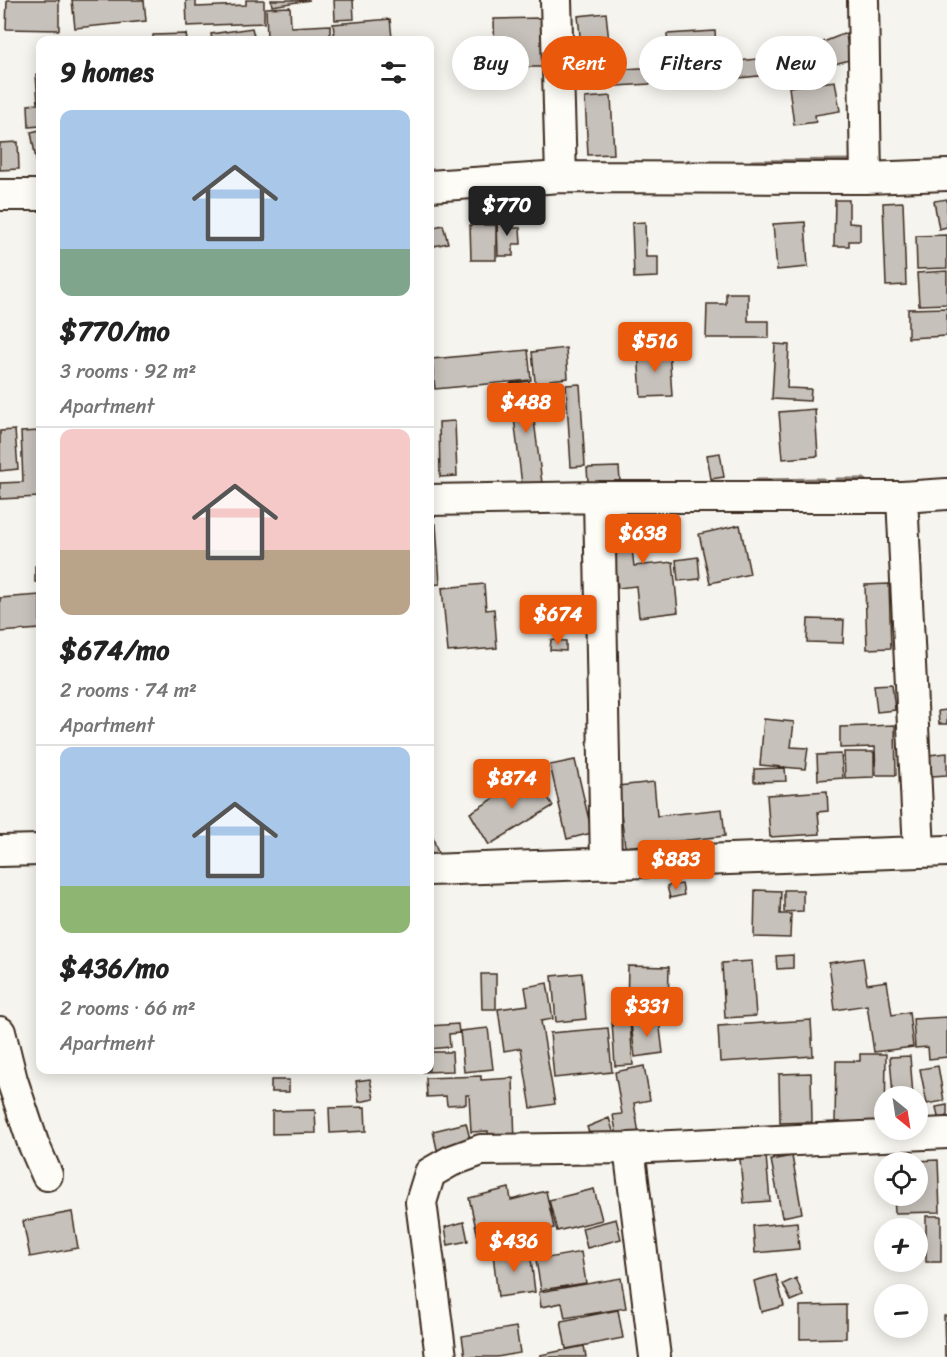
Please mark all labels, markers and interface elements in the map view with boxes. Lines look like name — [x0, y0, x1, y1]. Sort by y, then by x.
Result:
chip: Buy — [452, 36, 529, 90]
chip: Rent — [541, 36, 627, 90]
chip: Filters — [639, 36, 743, 90]
chip: New — [755, 36, 837, 90]
text: 9 homes — [60, 49, 154, 95]
icon: filters — [377, 56, 410, 89]
icon: home — [181, 149, 289, 257]
pin: $770 — [471, 186, 543, 237]
text: $770 — [483, 188, 531, 223]
text: $770/mo — [60, 308, 170, 354]
pin: $516 — [619, 322, 691, 373]
text: $516 — [632, 324, 678, 359]
text: 3 rooms · 92 m² — [60, 354, 196, 389]
pin: $488 — [490, 383, 562, 434]
text: $488 — [501, 385, 551, 420]
text: Apartment — [60, 389, 154, 424]
icon: home — [181, 468, 289, 576]
pin: $638 — [607, 514, 679, 565]
text: $638 — [619, 516, 667, 551]
pin: $674 — [522, 595, 594, 646]
text: $674 — [534, 597, 582, 632]
text: $674/mo — [60, 627, 169, 673]
text: 2 rooms · 74 m² — [60, 673, 197, 708]
text: Apartment — [60, 708, 154, 743]
pin: $874 — [476, 759, 548, 810]
text: $874 — [487, 761, 537, 796]
icon: home — [181, 786, 289, 894]
pin: $883 — [640, 840, 712, 891]
text: $883 — [652, 842, 700, 877]
text: $436/mo — [60, 945, 169, 991]
pin: $331 — [611, 987, 683, 1038]
text: $331 — [625, 989, 669, 1024]
text: 2 rooms · 66 m² — [60, 991, 196, 1026]
text: Apartment — [60, 1026, 154, 1061]
north arrow — [874, 1086, 928, 1140]
map controls — [874, 1086, 928, 1338]
button: locate — [874, 1152, 928, 1206]
button: + — [874, 1218, 928, 1272]
pin: $436 — [478, 1222, 550, 1273]
text: $436 — [490, 1224, 538, 1259]
button: − — [874, 1284, 928, 1338]

